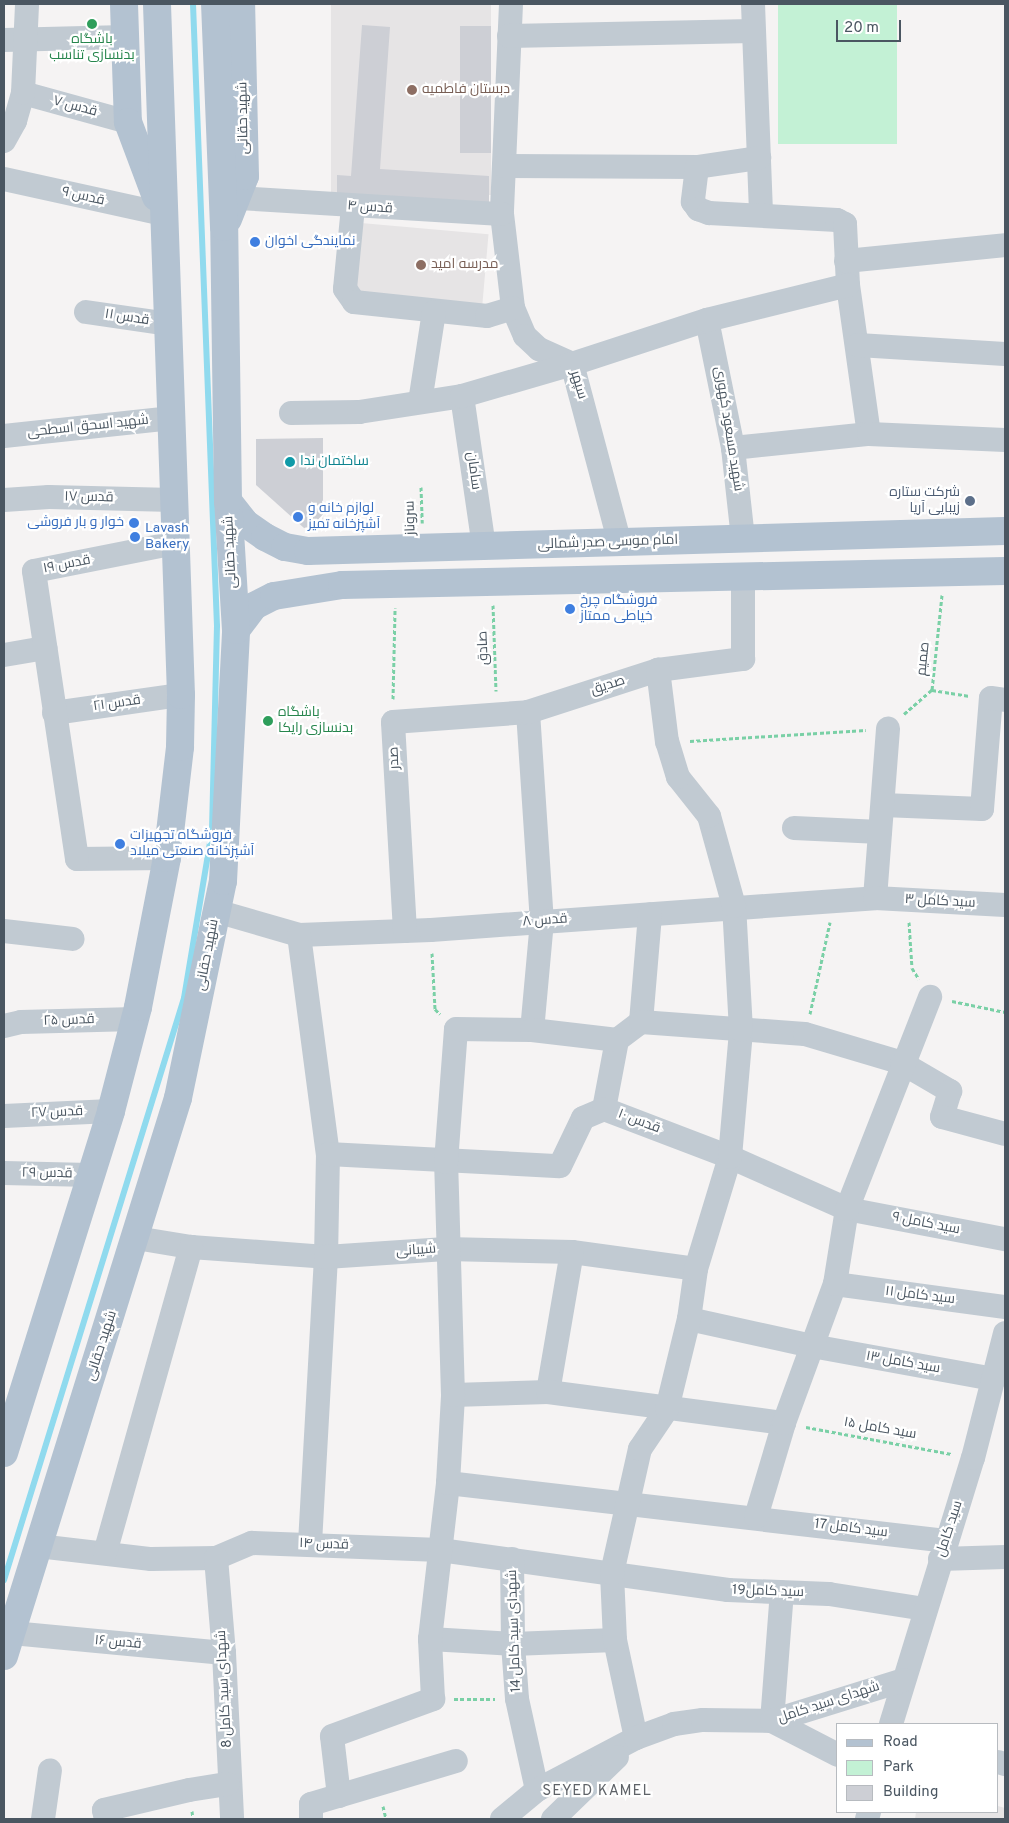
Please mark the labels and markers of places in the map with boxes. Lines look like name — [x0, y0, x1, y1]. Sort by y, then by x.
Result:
marker: باشگاه بدنسازی تناسب — [86, 18, 98, 30]
place label: باشگاه بدنسازی تناسب — [49, 32, 135, 64]
place label: دبستان فاطمیه — [422, 82, 510, 98]
marker: دبستان فاطمیه — [406, 84, 418, 96]
place label: نمایندگی اخوان — [265, 234, 355, 250]
marker: نمایندگی اخوان — [249, 236, 261, 248]
place label: مدرسه امید — [431, 257, 498, 273]
marker: مدرسه امید — [415, 259, 427, 271]
place label: ساختمان ندا — [300, 454, 369, 470]
marker: ساختمان ندا — [284, 456, 296, 468]
place label: شرکت ستاره زیبایی آریا — [889, 485, 960, 518]
marker: شرکت ستاره زیبایی آریا — [964, 495, 976, 507]
place label: لوازم خانه و آشپزخانه تمیز — [308, 501, 380, 534]
marker: لوازم خانه و آشپزخانه تمیز — [292, 511, 304, 523]
place label: خوار و بار فروشی — [27, 515, 124, 531]
marker: خوار و بار فروشی — [128, 517, 140, 529]
place label: Lavash Bakery — [145, 521, 189, 554]
marker: Lavash Bakery — [129, 531, 141, 543]
place label: فروشگاه چرخ خیاطی ممتاز — [580, 593, 658, 626]
marker: فروشگاه چرخ خیاطی ممتاز — [564, 603, 576, 615]
place label: باشگاه بدنسازی رایکا — [278, 705, 353, 738]
marker: باشگاه بدنسازی رایکا — [262, 715, 274, 727]
place label: فروشگاه تجهیزات آشپزخانه صنعتی میلاد — [130, 828, 254, 860]
marker: فروشگاه تجهیزات آشپزخانه صنعتی میلاد — [114, 838, 126, 850]

